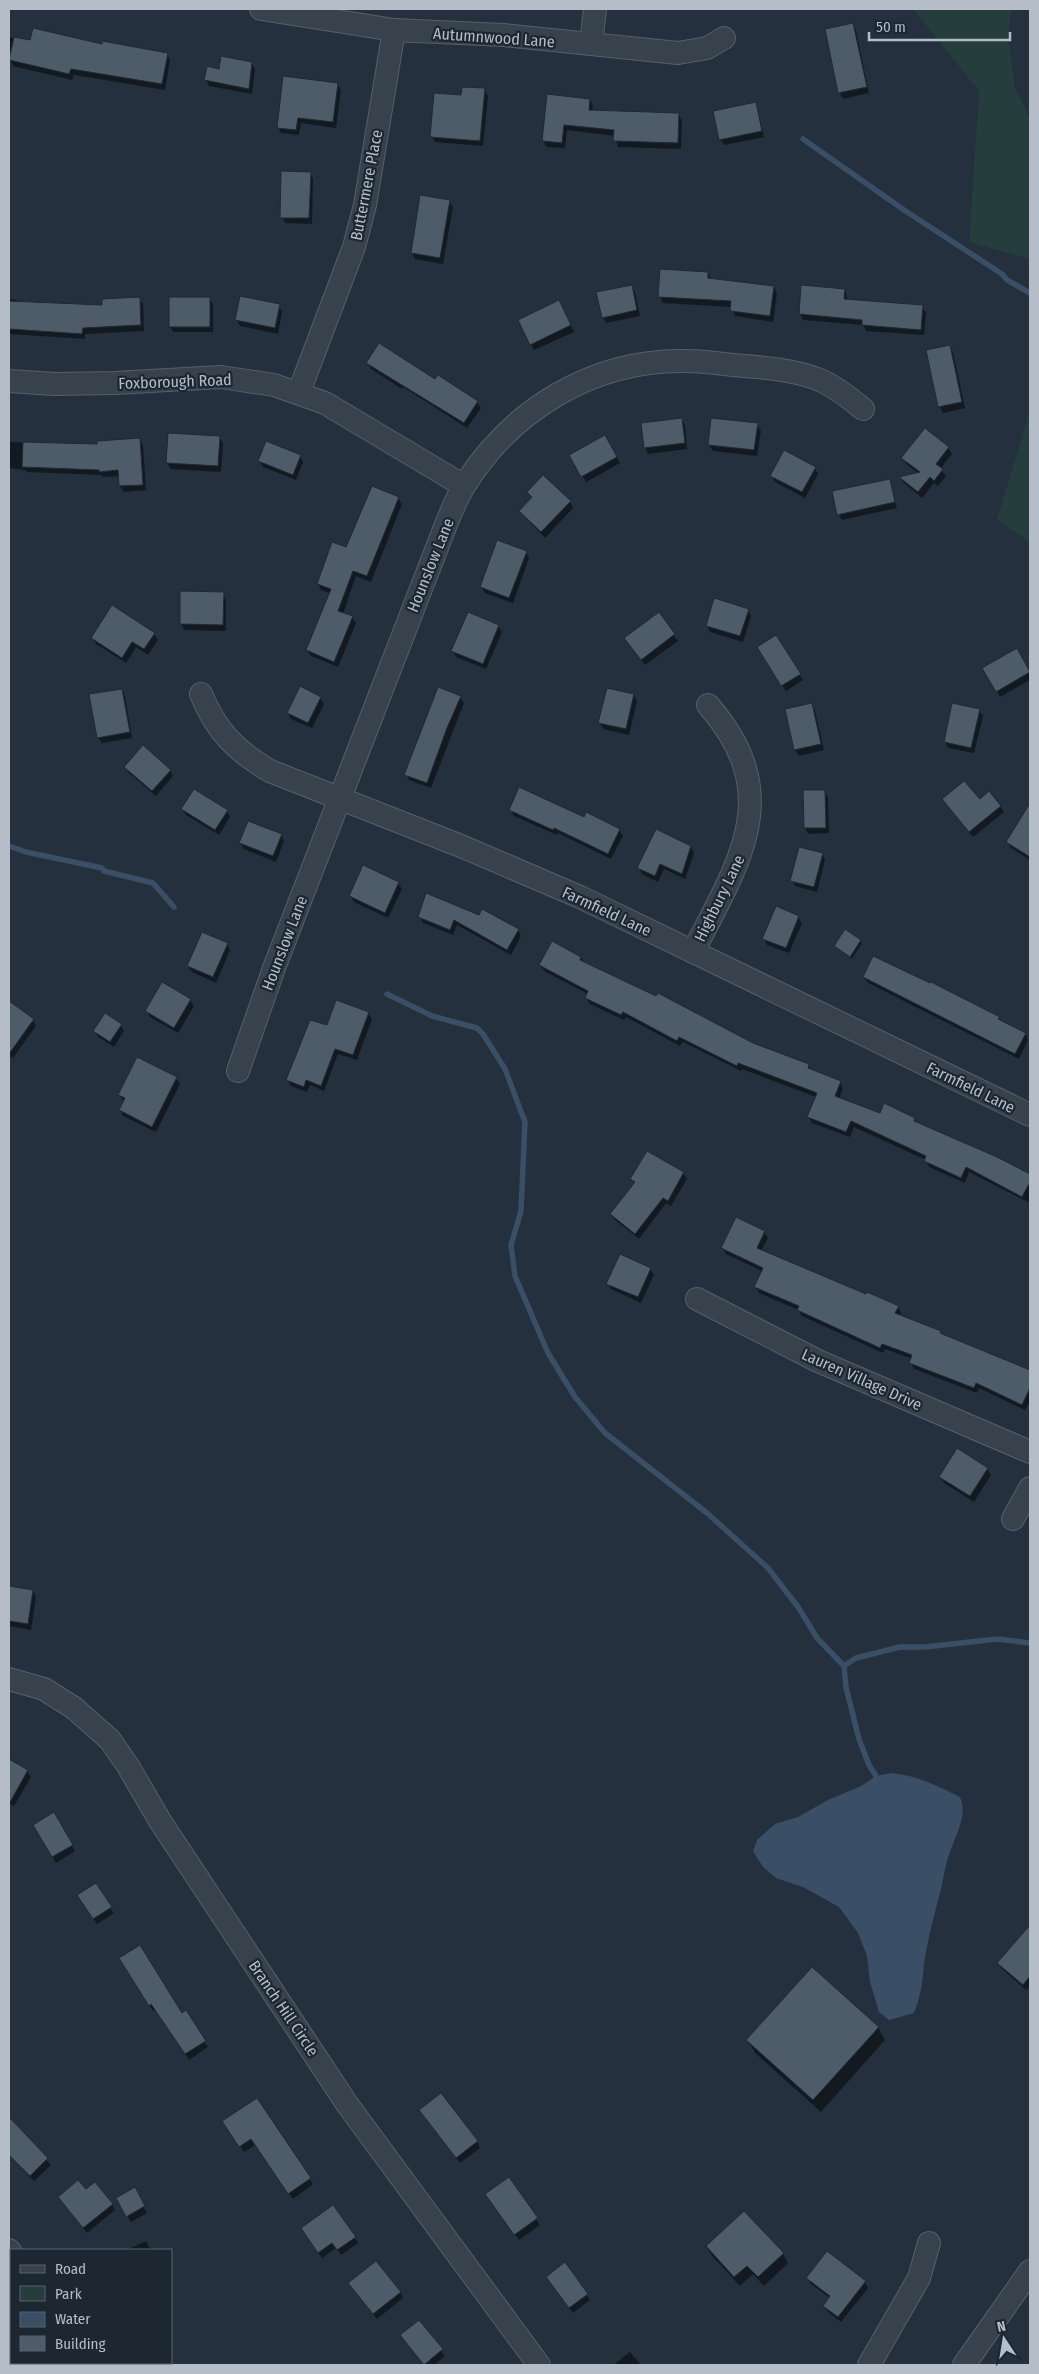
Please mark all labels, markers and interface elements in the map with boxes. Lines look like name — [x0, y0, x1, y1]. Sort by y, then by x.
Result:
scale bar — [869, 10, 1010, 42]
text: 50 m — [876, 18, 906, 36]
street label: Autumnwood Lane — [432, 24, 556, 51]
street label: Buttermere Place — [346, 128, 387, 242]
street label: Foxborough Road — [118, 370, 232, 393]
street label: Hounslow Lane — [403, 515, 458, 615]
street label: Highbury Lane — [690, 852, 749, 945]
street label: Farmfield Lane — [559, 883, 654, 940]
street label: Hounslow Lane — [258, 893, 311, 993]
street label: Farmfield Lane — [924, 1058, 1018, 1117]
street label: Lauren Village Drive — [799, 1344, 925, 1414]
street label: Branch Hill Circle — [245, 1957, 323, 2060]
legend — [10, 2249, 172, 2364]
text: Road — [55, 2260, 86, 2278]
text: Park — [55, 2285, 82, 2303]
text: Water — [55, 2310, 91, 2328]
north arrow — [979, 2314, 1029, 2364]
text: N — [996, 2318, 1007, 2336]
text: Building — [55, 2335, 106, 2353]

